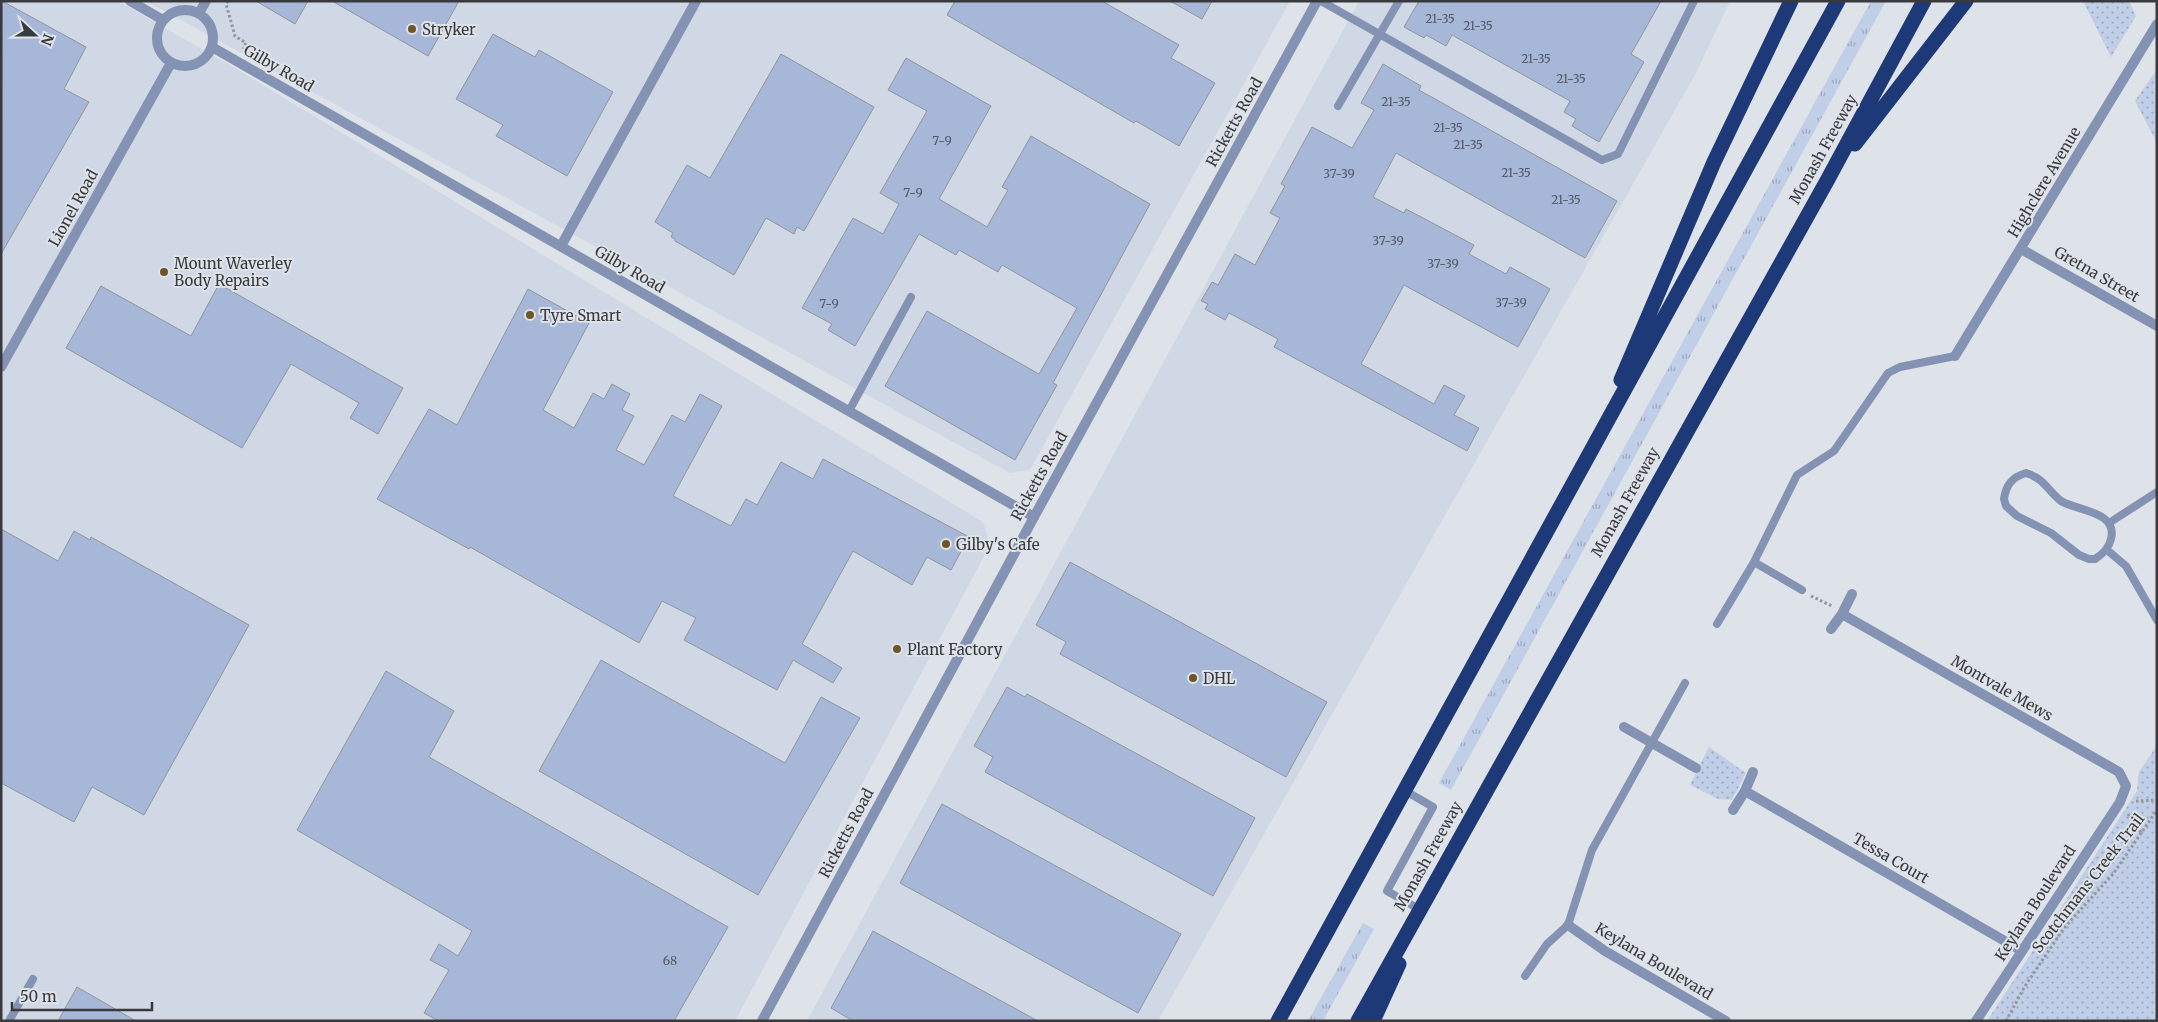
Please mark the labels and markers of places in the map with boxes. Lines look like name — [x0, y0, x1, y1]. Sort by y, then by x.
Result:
place label: Stryker — [422, 20, 476, 39]
marker: Stryker — [406, 23, 418, 35]
place label: Mount Waverley Body Repairs — [174, 254, 292, 290]
marker: Mount Waverley Body Repairs — [158, 266, 170, 278]
place label: Tyre Smart — [540, 306, 622, 325]
marker: Tyre Smart — [524, 309, 536, 321]
place label: Gilby's Cafe — [956, 535, 1040, 554]
marker: Gilby's Cafe — [940, 538, 952, 550]
place label: Plant Factory — [907, 640, 1003, 659]
marker: Plant Factory — [891, 643, 903, 655]
place label: DHL — [1203, 669, 1236, 688]
marker: DHL — [1187, 672, 1199, 684]

